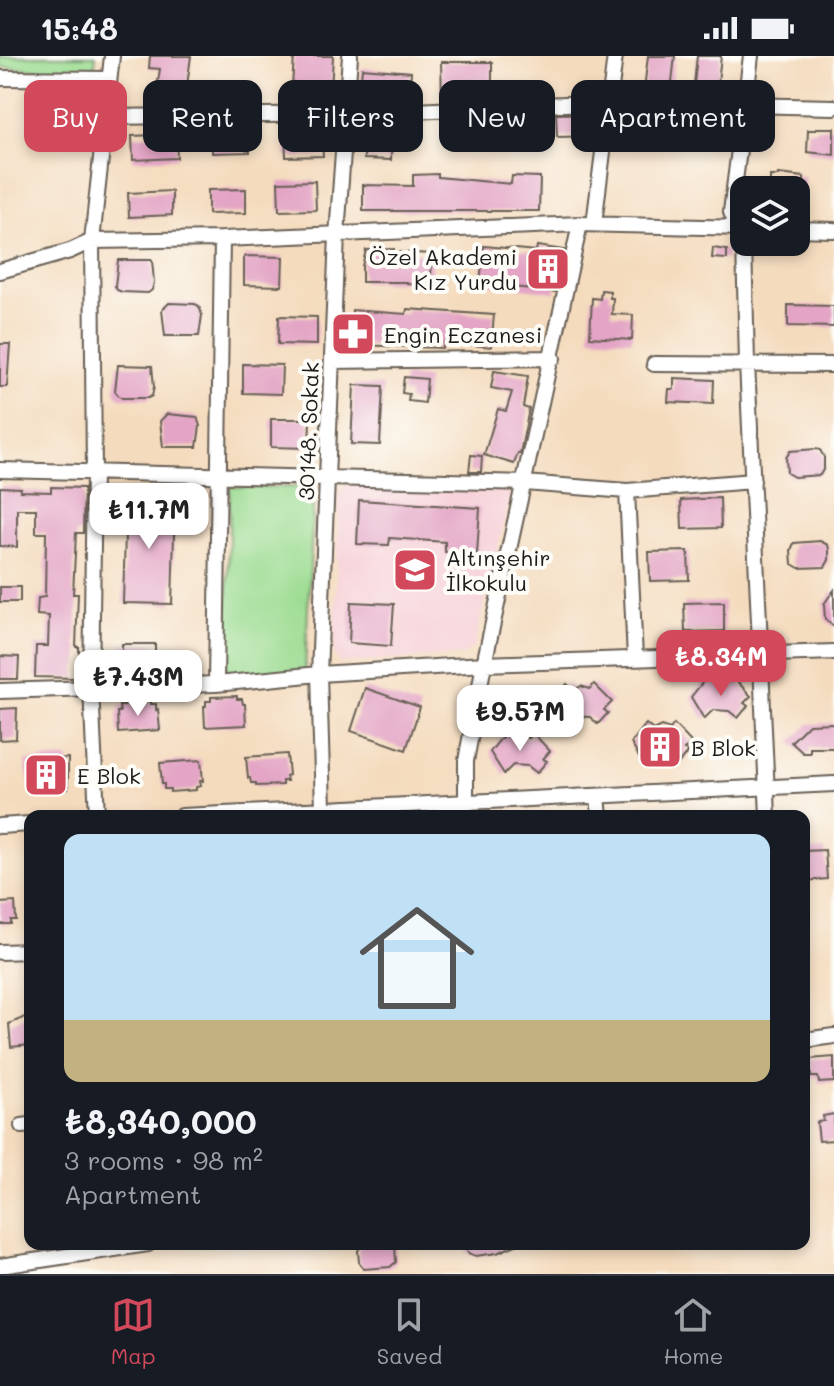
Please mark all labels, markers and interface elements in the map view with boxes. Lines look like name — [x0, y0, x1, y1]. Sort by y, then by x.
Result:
text: 15:48 — [40, 8, 118, 48]
chip: Buy — [24, 80, 127, 152]
chip: Rent — [143, 80, 262, 152]
chip: Filters — [278, 80, 423, 152]
chip: New — [439, 80, 555, 152]
chip: Apartment — [571, 80, 775, 152]
map controls — [730, 176, 810, 256]
button: layers — [730, 176, 810, 256]
place label: Özel Akademi Kız Yurdu — [369, 242, 517, 296]
building icon: Özel Akademi Kız Yurdu — [524, 245, 572, 293]
pharmacy icon: Engin Eczanesi — [329, 310, 377, 358]
place label: Engin Eczanesi — [384, 320, 542, 349]
street label: 30148. Sokak — [291, 361, 325, 501]
pin: ₺11.7M — [84, 483, 214, 551]
text: ₺11.7M — [108, 492, 190, 526]
place label: Altınşehir İlkokulu — [446, 543, 550, 597]
school or university icon: Altınşehir İlkokulu — [391, 546, 439, 594]
pin: ₺8.34M — [656, 630, 786, 698]
text: ₺8.34M — [674, 639, 768, 673]
pin: ₺7.43M — [73, 650, 203, 718]
text: ₺7.43M — [92, 659, 184, 693]
pin: ₺9.57M — [455, 685, 585, 753]
text: ₺9.57M — [475, 694, 565, 728]
building icon: B Blok — [636, 723, 684, 771]
place label: B Blok — [691, 733, 756, 762]
building icon: E Blok — [22, 751, 70, 799]
place label: E Blok — [77, 761, 141, 790]
icon: home — [345, 886, 489, 1030]
text: ₺8,340,000 — [64, 1098, 257, 1143]
text: 3 rooms · 98 m² — [64, 1143, 263, 1177]
text: Apartment — [64, 1177, 201, 1211]
tab: Map — [111, 1293, 155, 1370]
tab: Saved — [377, 1293, 442, 1370]
tab: Home — [663, 1293, 723, 1370]

